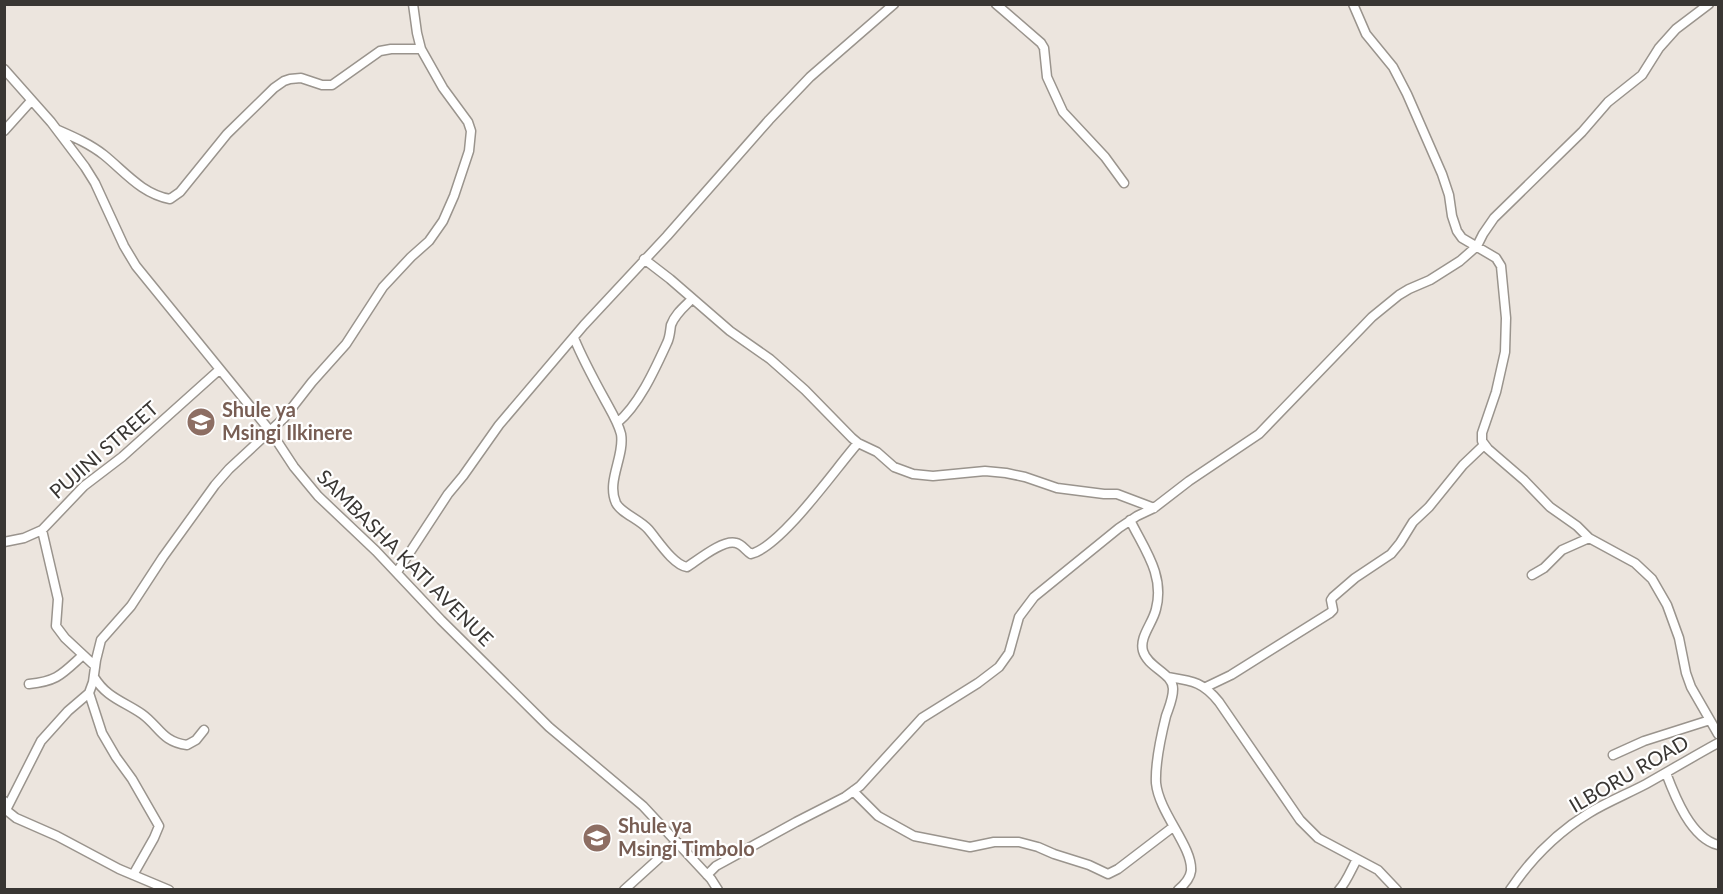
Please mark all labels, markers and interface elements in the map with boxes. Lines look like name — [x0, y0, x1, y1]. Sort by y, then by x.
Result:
street label: PUJINI STREET — [44, 395, 163, 503]
place label: Shule ya Msingi Ilkinere — [222, 397, 353, 444]
school or university icon: Shule ya Msingi Ilkinere — [185, 406, 217, 438]
street label: SAMBASHA KATI AVENUE — [313, 464, 499, 650]
street label: ILBORU ROAD — [1565, 729, 1692, 817]
place label: Shule ya Msingi Timbolo — [618, 813, 755, 860]
school or university icon: Shule ya Msingi Timbolo — [581, 822, 613, 854]

